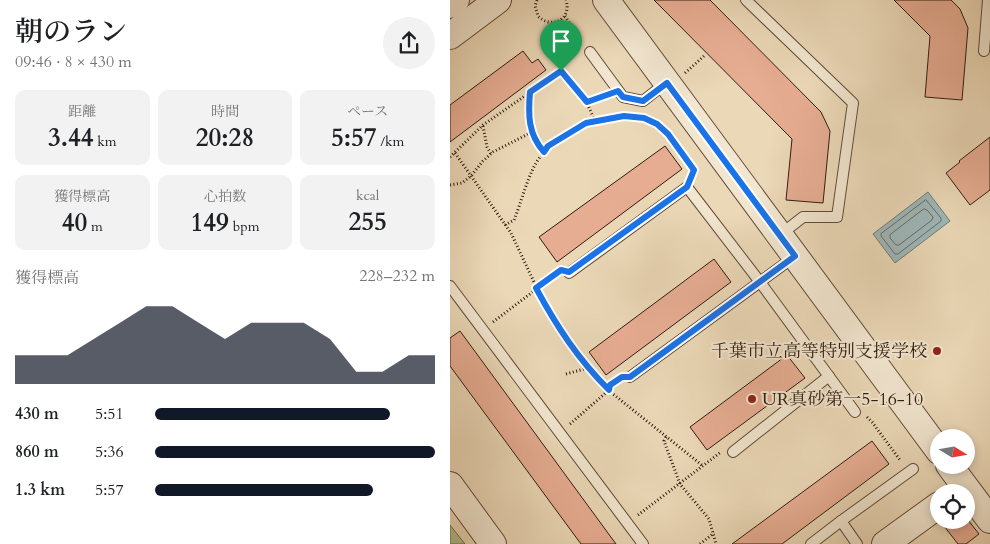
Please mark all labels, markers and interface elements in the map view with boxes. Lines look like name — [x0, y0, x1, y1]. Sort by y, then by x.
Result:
text: 朝のラン — [15, 13, 127, 51]
button: share — [383, 17, 435, 69]
pin — [540, 20, 582, 71]
icon: arrive — [547, 27, 575, 55]
text: 09:46 · 8 × 430 m — [15, 51, 132, 73]
text: 距離 — [68, 102, 96, 121]
text: 時間 — [211, 102, 239, 121]
text: ペース — [347, 102, 388, 121]
text: 3.44 — [48, 121, 94, 155]
text: 20:28 — [196, 121, 254, 155]
text: 5:57 — [331, 121, 377, 155]
text: km — [94, 132, 117, 151]
text: /km — [377, 132, 404, 151]
text: kcal — [356, 186, 379, 205]
text: 獲得標高 — [54, 187, 110, 206]
text: 心拍数 — [204, 187, 246, 206]
text: 255 — [348, 205, 387, 239]
text: 40 — [62, 206, 87, 240]
text: 149 — [190, 206, 229, 240]
text: m — [87, 217, 103, 236]
text: bpm — [229, 217, 259, 236]
text: 228–232 m — [359, 265, 435, 287]
text: 獲得標高 — [15, 267, 79, 289]
place label: 千葉市立高等特別支援学校 — [711, 339, 927, 364]
marker: 千葉市立高等特別支援学校 — [931, 345, 943, 357]
place label: UR真砂第一5-16-10 — [762, 387, 923, 412]
marker: UR真砂第一5-16-10 — [746, 393, 758, 405]
text: 430 m — [15, 403, 59, 425]
text: 5:51 — [95, 403, 124, 425]
north arrow — [930, 429, 975, 474]
map controls — [930, 429, 975, 529]
text: 860 m — [15, 441, 59, 463]
text: 5:36 — [95, 441, 124, 463]
text: 1.3 km — [15, 479, 65, 501]
text: 5:57 — [95, 479, 124, 501]
button: locate — [930, 484, 975, 529]

